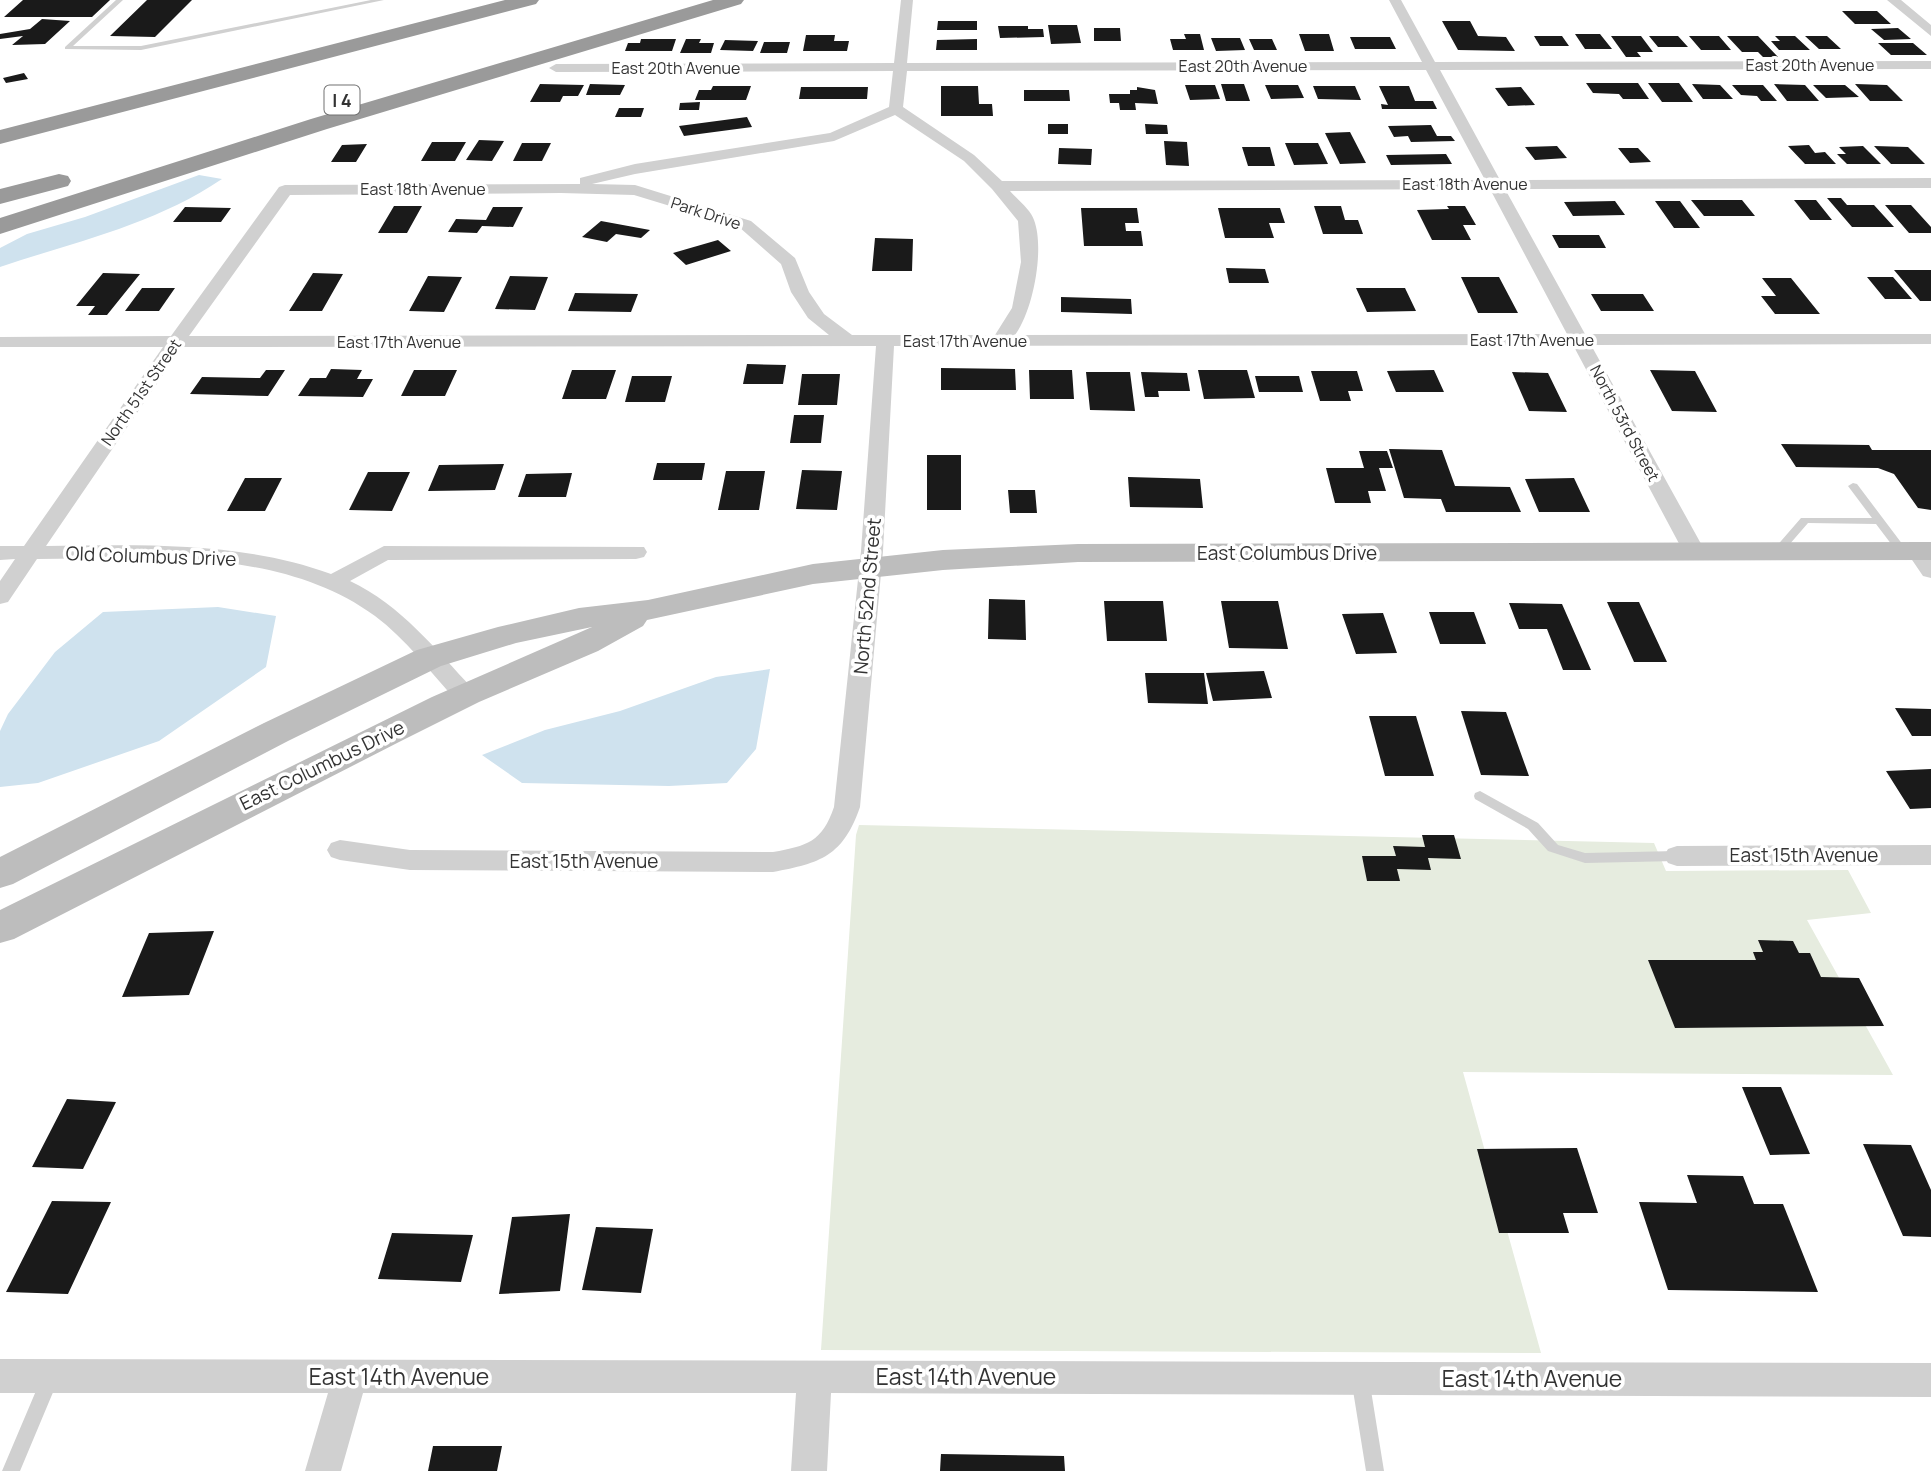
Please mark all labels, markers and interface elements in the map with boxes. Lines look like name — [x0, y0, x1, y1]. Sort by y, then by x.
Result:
street label: East 20th Avenue — [1746, 54, 1874, 76]
street label: East 20th Avenue — [1179, 55, 1307, 77]
street label: East 20th Avenue — [612, 57, 740, 79]
road number: I 4 — [324, 86, 360, 114]
street label: East 18th Avenue — [1402, 173, 1528, 195]
street label: East 18th Avenue — [360, 178, 486, 200]
street label: Park Drive — [668, 191, 744, 235]
street label: East 17th Avenue — [1470, 329, 1594, 351]
street label: East 17th Avenue — [903, 330, 1027, 352]
street label: East 17th Avenue — [337, 331, 461, 353]
street label: North 51st Street — [96, 334, 186, 450]
street label: North 53rd Street — [1585, 361, 1665, 485]
street label: North 52nd Street — [847, 517, 887, 675]
street label: Old Columbus Drive — [65, 540, 237, 572]
street label: East Columbus Drive — [1197, 540, 1377, 566]
street label: East Columbus Drive — [235, 714, 409, 816]
street label: East 15th Avenue — [1730, 842, 1878, 868]
street label: East 15th Avenue — [510, 848, 658, 874]
street label: East 14th Avenue — [309, 1360, 489, 1392]
street label: East 14th Avenue — [876, 1360, 1056, 1392]
street label: East 14th Avenue — [1442, 1362, 1622, 1394]

